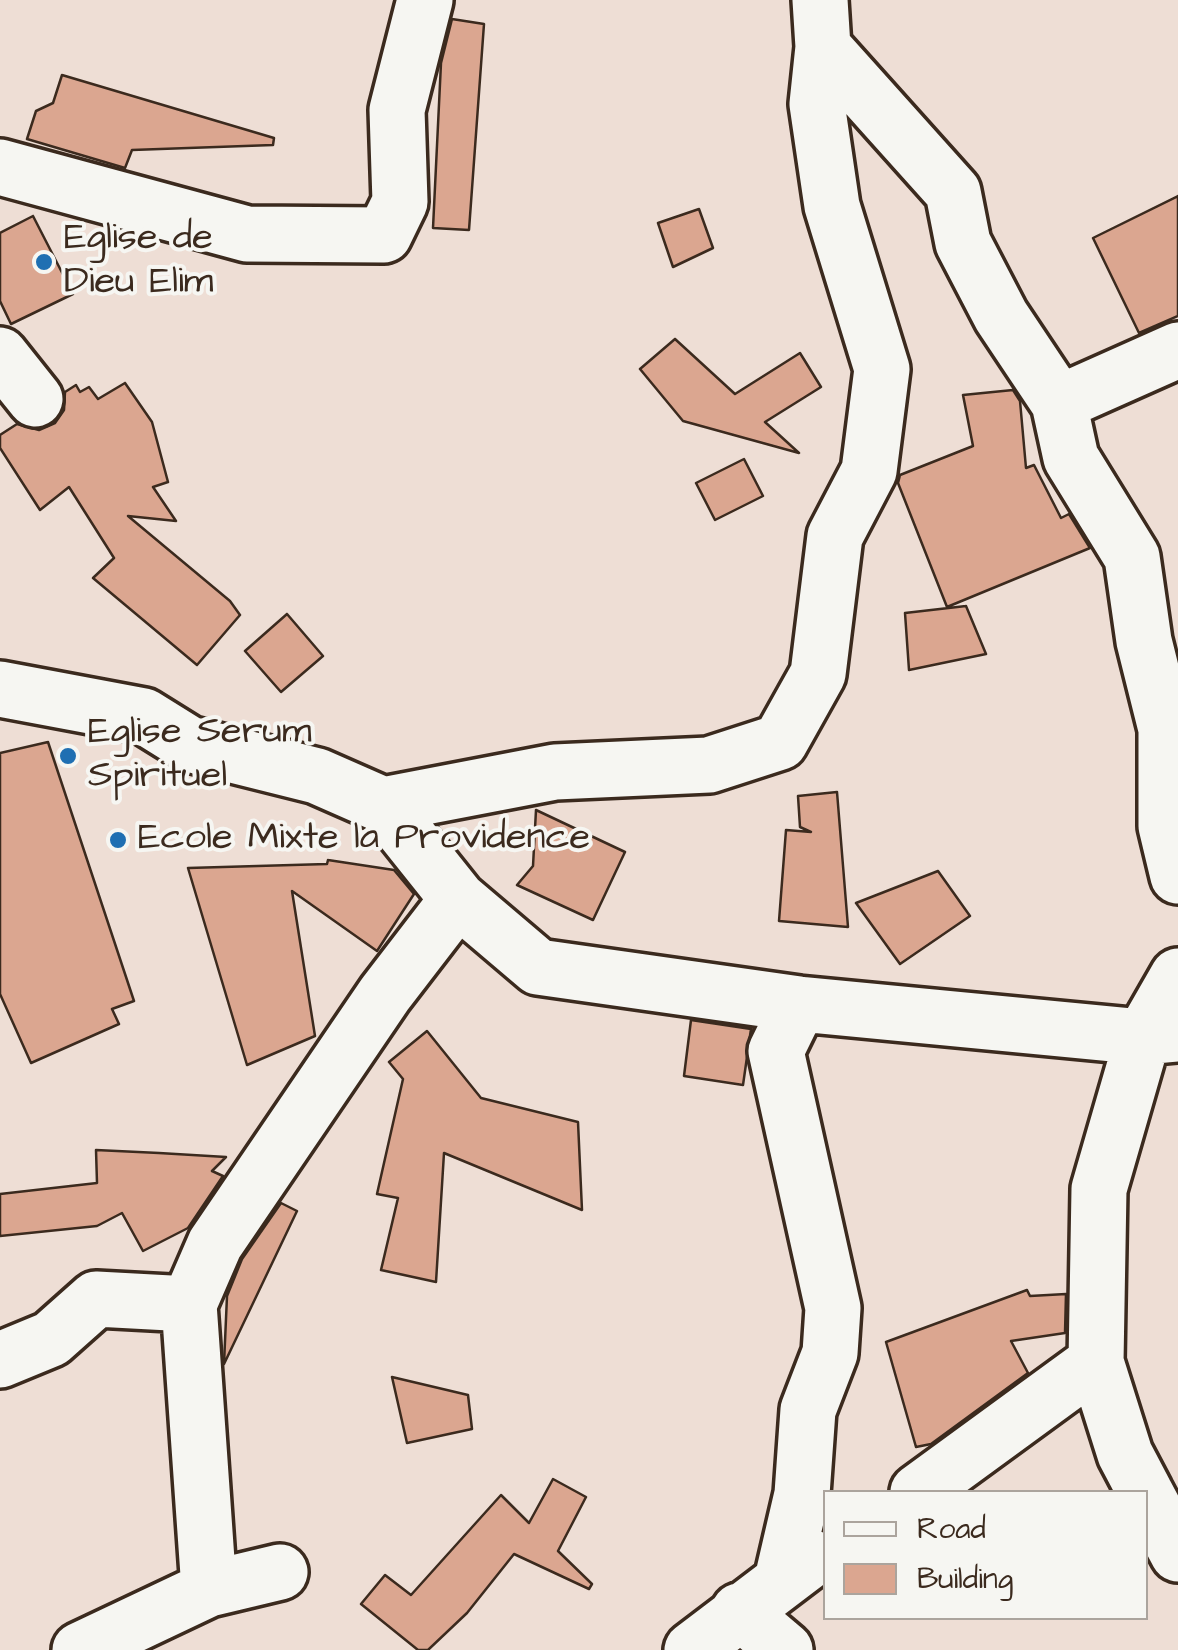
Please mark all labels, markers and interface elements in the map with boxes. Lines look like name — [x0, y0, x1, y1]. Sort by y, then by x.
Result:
place label: Eglise de Dieu Elim — [64, 217, 213, 306]
marker: Eglise de Dieu Elim — [33, 251, 55, 273]
place label: Eglise Serum Spirituel — [88, 711, 311, 801]
marker: Eglise Serum Spirituel — [57, 745, 79, 767]
place label: Ecole Mixte la Providence — [138, 817, 590, 863]
marker: Ecole Mixte la Providence — [107, 829, 129, 851]
legend — [823, 1490, 1148, 1620]
text: Road — [917, 1508, 986, 1550]
text: Building — [917, 1558, 1013, 1600]

